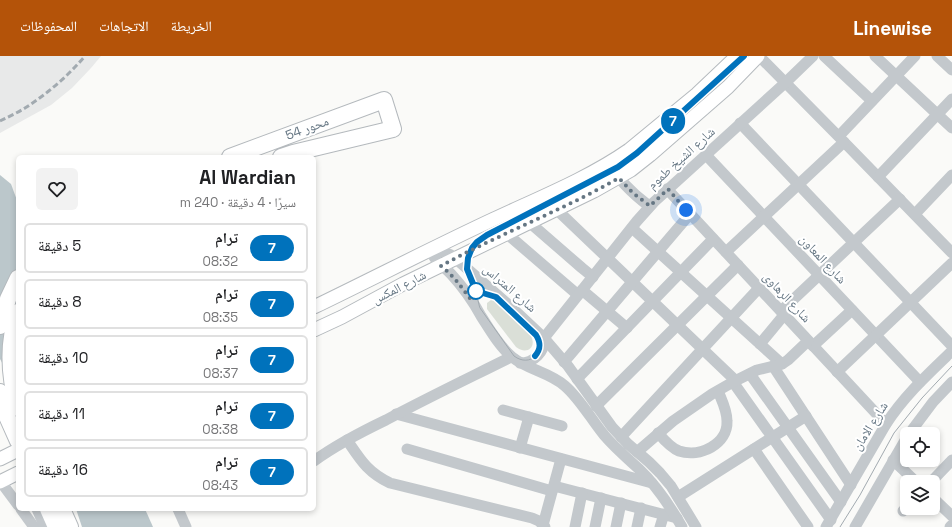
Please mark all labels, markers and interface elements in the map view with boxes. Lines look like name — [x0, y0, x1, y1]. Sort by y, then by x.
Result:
text: Linewise — [853, 16, 932, 41]
text: المحفوظات — [20, 17, 77, 35]
text: الاتجاهات — [99, 17, 149, 35]
text: الخريطة — [171, 17, 212, 35]
line badge: 7 — [660, 108, 686, 134]
street label: محور 54 — [283, 112, 331, 144]
text: 7 — [669, 112, 677, 130]
street label: شارع الشيخ طموم — [644, 123, 719, 194]
text: Al Wardian — [199, 165, 296, 190]
button: heart — [36, 168, 78, 210]
text: سيرًا · 4 دقيقة · 240 m — [180, 194, 296, 211]
your location — [676, 200, 696, 220]
text: ترام — [215, 228, 238, 247]
street label: شارع المعاون — [795, 231, 850, 288]
text: 5 دقيقة — [38, 236, 81, 255]
text: 7 — [268, 239, 276, 257]
text: 08:32 — [203, 253, 238, 270]
street label: شارع المتراس — [479, 260, 540, 317]
street label: شارع المكس — [369, 266, 429, 309]
street label: شارع الرهاوى — [759, 268, 815, 327]
unlabelled marker — [467, 282, 485, 300]
text: ترام — [215, 284, 238, 303]
text: 8 دقيقة — [38, 292, 82, 311]
text: 7 — [268, 295, 276, 313]
text: 08:35 — [203, 309, 238, 326]
text: ترام — [215, 340, 238, 359]
text: 10 دقيقة — [38, 348, 88, 367]
text: 7 — [268, 351, 276, 369]
text: 08:37 — [203, 365, 238, 382]
text: ترام — [215, 396, 238, 415]
street label: شارع الامان — [848, 398, 893, 454]
text: 11 دقيقة — [38, 404, 85, 423]
text: 7 — [268, 407, 276, 425]
text: 08:38 — [202, 421, 238, 438]
map controls — [900, 427, 940, 515]
button: locate — [900, 427, 940, 467]
text: ترام — [215, 452, 238, 471]
text: 16 دقيقة — [38, 460, 88, 479]
text: 7 — [268, 463, 276, 481]
button: layers — [900, 475, 940, 515]
text: 08:43 — [202, 477, 238, 494]

